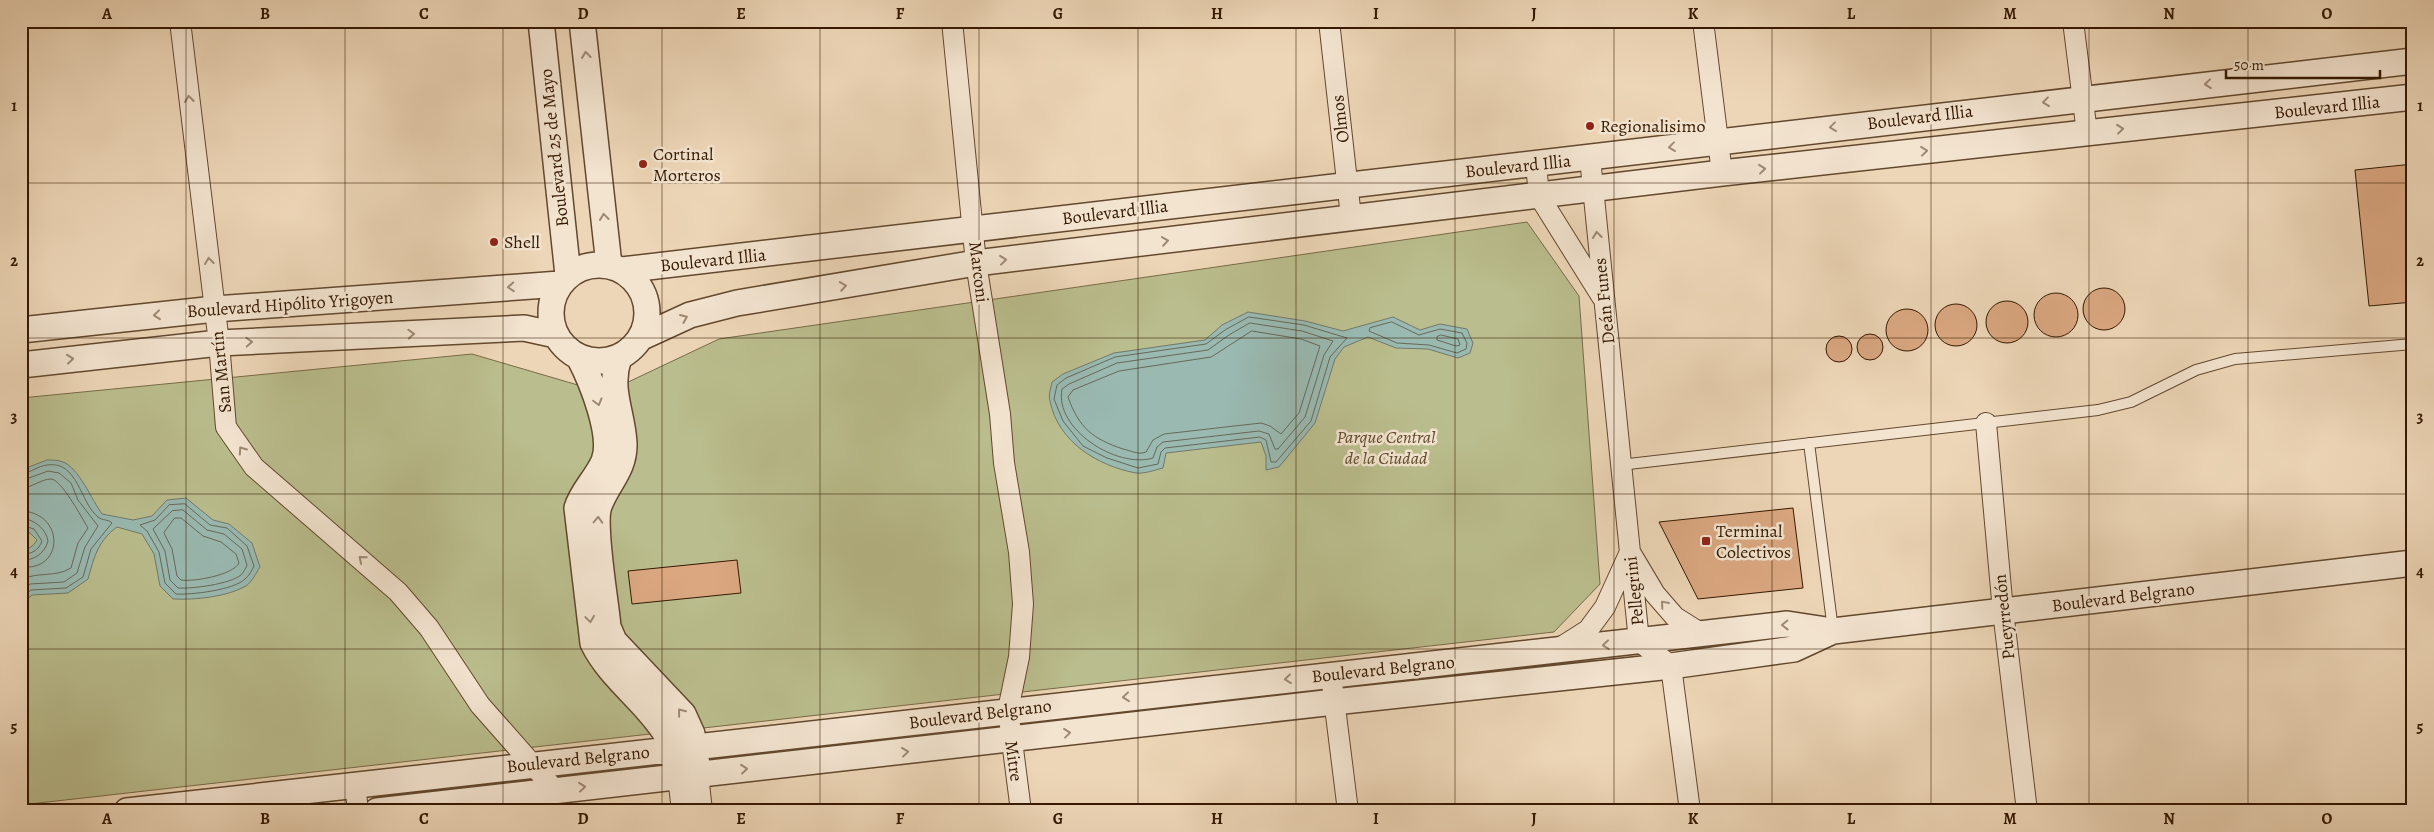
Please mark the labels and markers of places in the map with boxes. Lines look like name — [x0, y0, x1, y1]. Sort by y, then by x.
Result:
place label: Regionalisimo — [1600, 114, 1705, 138]
marker: Regionalisimo — [1584, 120, 1596, 132]
place label: Cortinal Morteros — [653, 142, 721, 187]
marker: Cortinal Morteros — [637, 158, 649, 170]
place label: Shell — [504, 230, 540, 254]
marker: Shell — [488, 236, 500, 248]
place label: Terminal Colectivos — [1716, 519, 1791, 564]
marker: Terminal Colectivos — [1700, 535, 1712, 547]

